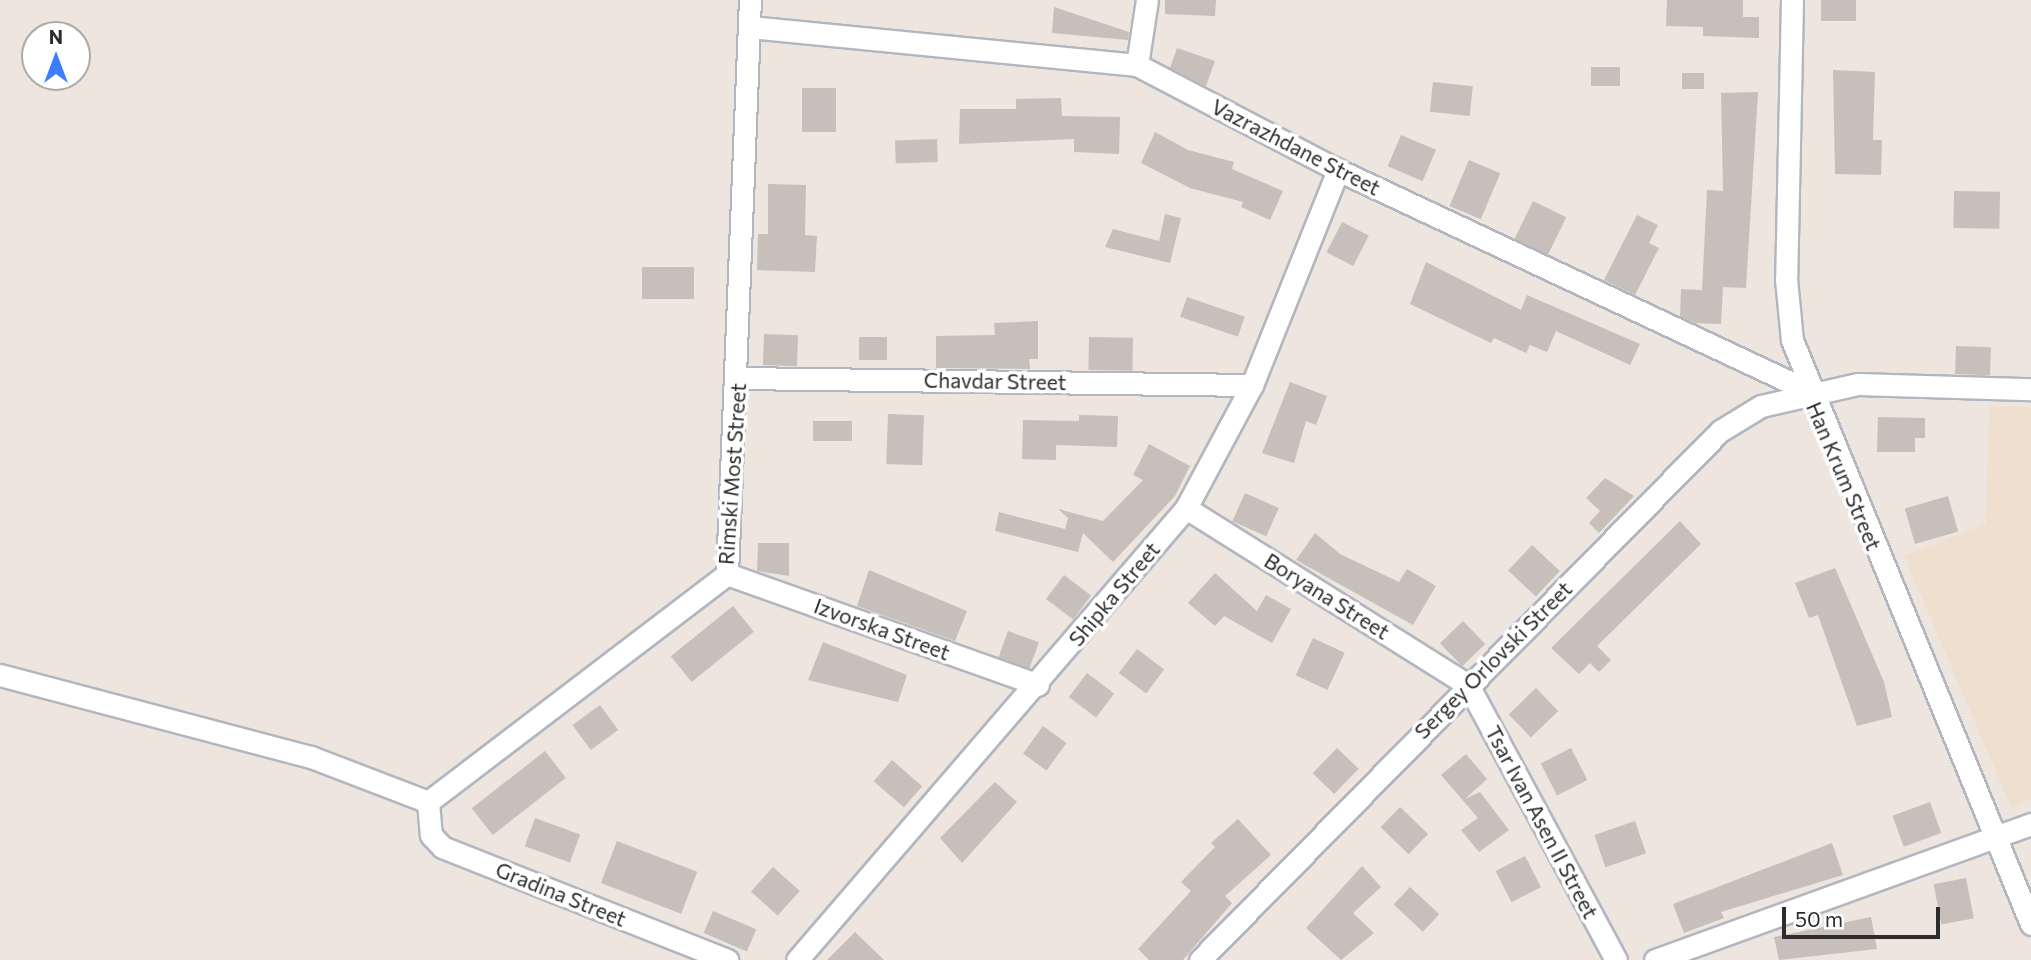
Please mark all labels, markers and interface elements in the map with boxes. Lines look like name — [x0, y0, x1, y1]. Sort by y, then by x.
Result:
north arrow — [21, 21, 91, 91]
text: N — [49, 25, 63, 48]
street label: Vazrazhdane Street — [1207, 94, 1385, 200]
street label: Chavdar Street — [924, 367, 1066, 395]
street label: Rimski Most Street — [713, 382, 751, 566]
street label: Han Krum Street — [1801, 398, 1887, 554]
street label: Shipka Street — [1063, 537, 1165, 651]
street label: Boryana Street — [1260, 548, 1394, 644]
street label: Sergey Orlovski Street — [1409, 576, 1577, 744]
street label: Izvorska Street — [811, 593, 953, 665]
street label: Tsar Ivan Asen II Street — [1480, 721, 1604, 923]
street label: Gradina Street — [492, 856, 630, 932]
scale bar — [1786, 894, 1944, 938]
text: 50 m — [1795, 906, 1843, 931]

